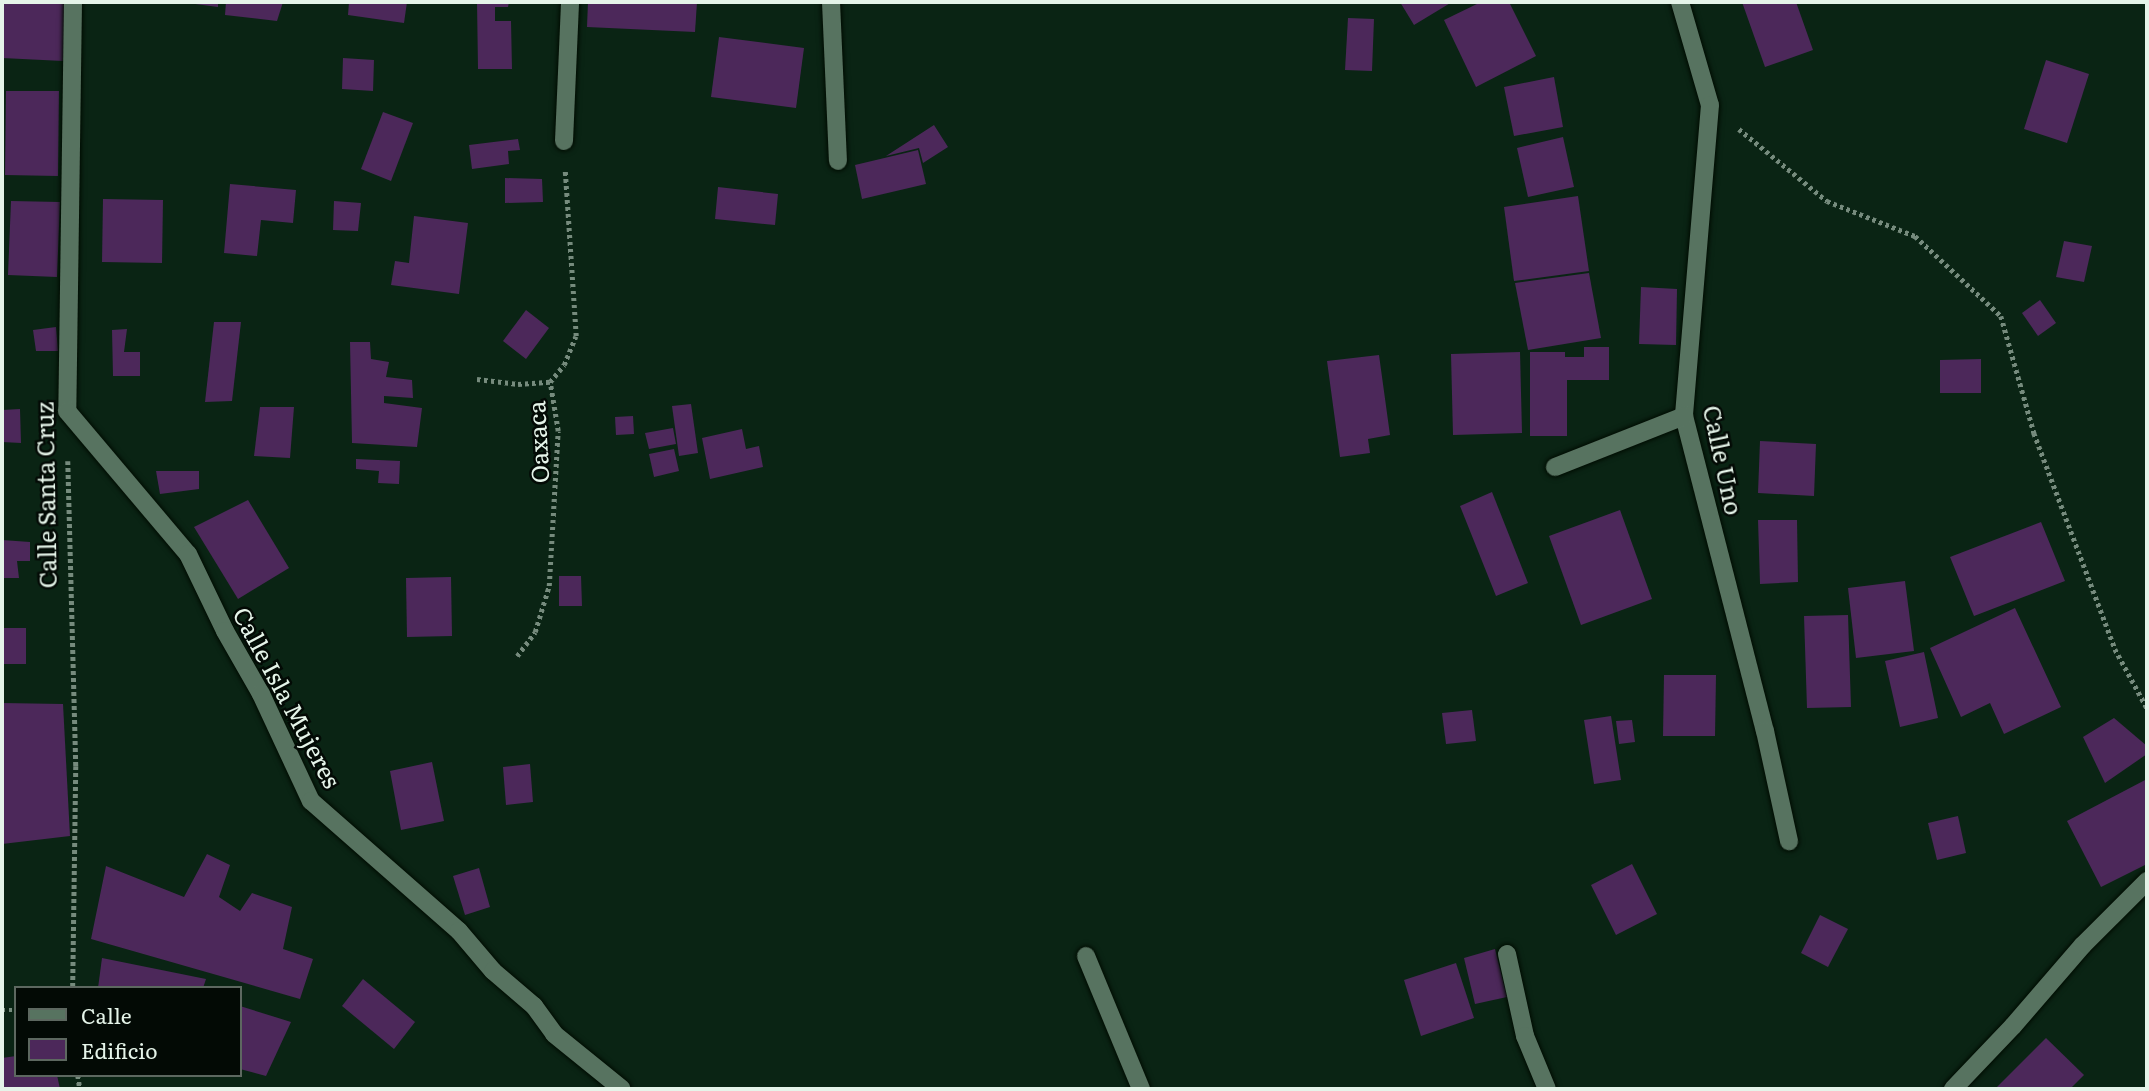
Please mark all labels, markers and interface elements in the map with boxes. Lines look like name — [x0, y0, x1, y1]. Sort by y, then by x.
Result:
street label: Oaxaca — [520, 400, 554, 484]
street label: Calle Santa Cruz — [29, 401, 61, 589]
street label: Calle Uno — [1698, 403, 1750, 517]
street label: Calle Isla Mujeres — [228, 602, 348, 792]
legend — [14, 986, 242, 1077]
text: Calle — [81, 999, 132, 1030]
text: Edificio — [81, 1034, 157, 1065]

